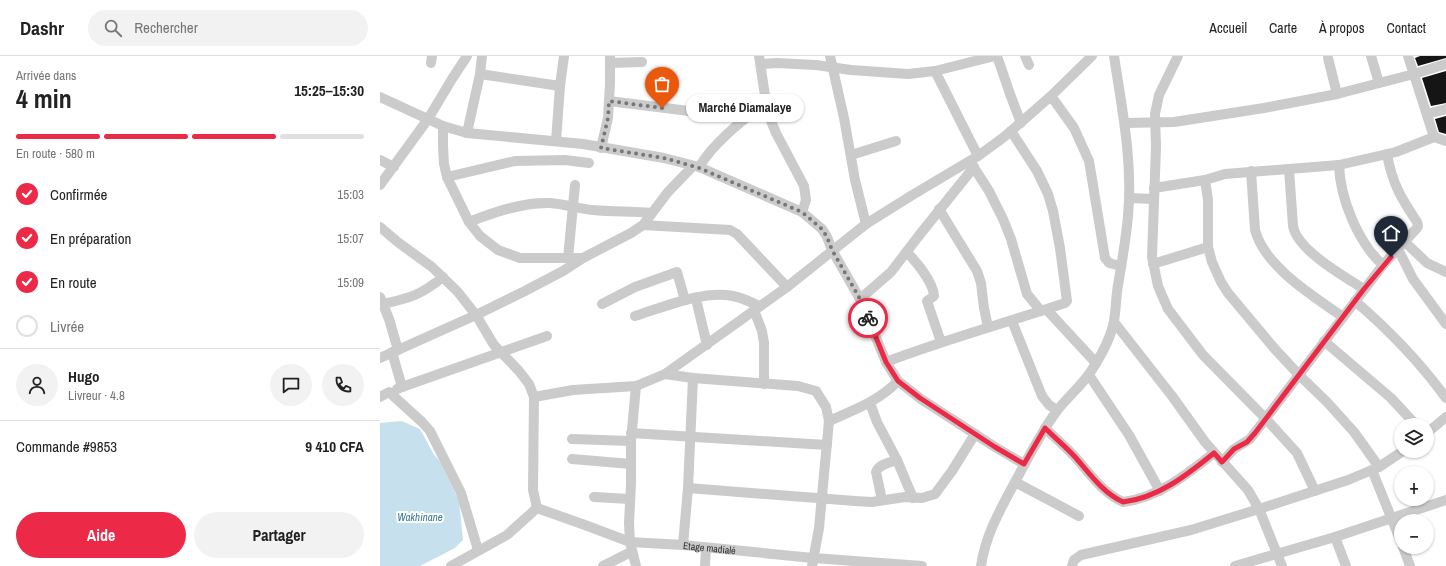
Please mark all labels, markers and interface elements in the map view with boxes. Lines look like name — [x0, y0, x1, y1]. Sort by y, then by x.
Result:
search box — [88, 10, 368, 46]
text: Dashr — [20, 15, 64, 41]
icon: search — [102, 17, 124, 39]
text: Rechercher — [134, 17, 198, 38]
text: Accueil — [1209, 19, 1247, 37]
text: Carte — [1269, 19, 1297, 37]
text: À propos — [1319, 19, 1364, 37]
text: Contact — [1386, 19, 1426, 37]
text: Arrivée dans — [16, 67, 76, 84]
pin — [645, 67, 679, 108]
icon: bag — [651, 73, 673, 95]
text: 15:25–15:30 — [294, 80, 364, 101]
text: 4 min — [16, 81, 72, 116]
callout: Marché Diamalaye — [686, 94, 804, 122]
text: Marché Diamalaye — [698, 99, 792, 116]
text: En route · 580 m — [16, 145, 95, 162]
icon: check — [16, 183, 38, 205]
text: Confirmée — [50, 184, 107, 205]
text: 15:03 — [337, 186, 364, 203]
pin — [1374, 216, 1408, 257]
icon: home — [1380, 222, 1402, 244]
icon: check — [16, 227, 38, 249]
text: En préparation — [50, 228, 131, 249]
text: 15:07 — [337, 230, 364, 247]
icon: check — [16, 271, 38, 293]
text: En route — [50, 272, 97, 293]
text: 15:09 — [337, 274, 364, 291]
courier — [848, 298, 888, 338]
icon: bike — [857, 307, 879, 329]
text: Livrée — [50, 316, 84, 337]
button: person — [16, 364, 58, 406]
button: chat — [270, 364, 312, 406]
button: phone — [322, 364, 364, 406]
text: Hugo — [68, 366, 99, 387]
text: Livreur · 4.8 — [68, 387, 125, 404]
map controls — [1394, 418, 1434, 554]
button: layers — [1394, 418, 1434, 458]
text: Commande #9853 — [16, 436, 117, 457]
text: 9 410 CFA — [305, 436, 364, 457]
button: + — [1394, 466, 1434, 506]
water label: Wakhinane — [397, 510, 443, 524]
button: Aide — [16, 512, 186, 558]
button: Partager — [194, 512, 364, 558]
button: − — [1394, 514, 1434, 554]
street label: Etage madialé — [682, 539, 737, 557]

